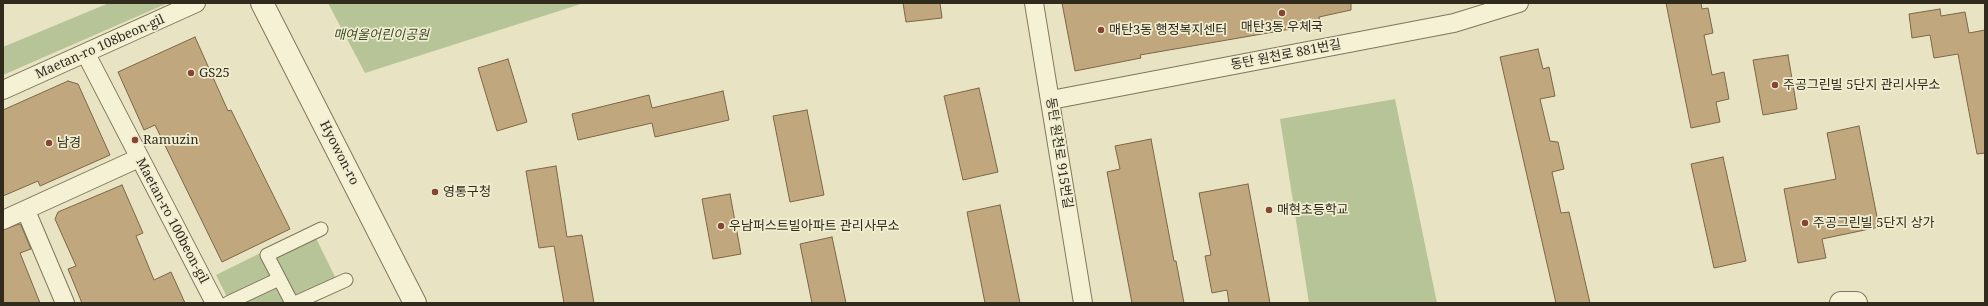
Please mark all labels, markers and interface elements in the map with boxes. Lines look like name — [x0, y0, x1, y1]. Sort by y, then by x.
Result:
marker: 매탄3동 우체국 — [1277, 8, 1287, 18]
street label: Maetan-ro 108beon-gil — [33, 11, 167, 83]
place label: 매탄3동 우체국 — [1241, 19, 1323, 35]
place label: 매탄3동 행정복지센터 — [1109, 22, 1227, 38]
marker: 매탄3동 행정복지센터 — [1096, 25, 1106, 35]
park label: 매여울어린이공원 — [333, 27, 429, 43]
street label: 동탄 원천로 881번길 — [1229, 37, 1343, 73]
place label: GS25 — [199, 65, 230, 81]
marker: GS25 — [186, 68, 196, 78]
place label: 주공그린빌 5단지 관리사무소 — [1783, 77, 1941, 93]
marker: 주공그린빌 5단지 관리사무소 — [1770, 80, 1780, 90]
street label: 동탄 원천로 915번길 — [1043, 96, 1075, 210]
street label: Hyowon-ro — [316, 118, 362, 188]
place label: Ramuzin — [143, 132, 199, 148]
place label: 남경 — [57, 135, 81, 151]
marker: Ramuzin — [130, 135, 140, 145]
marker: 남경 — [44, 138, 54, 148]
street label: Maetan-ro 100beon-gil — [132, 156, 212, 286]
place label: 영통구청 — [443, 184, 491, 200]
marker: 영통구청 — [430, 187, 440, 197]
place label: 매현초등학교 — [1277, 202, 1349, 218]
marker: 매현초등학교 — [1264, 205, 1274, 215]
place label: 주공그린빌 5단지 상가 — [1813, 215, 1935, 231]
place label: 우남퍼스트빌아파트 관리사무소 — [729, 218, 900, 234]
marker: 주공그린빌 5단지 상가 — [1800, 218, 1810, 228]
marker: 우남퍼스트빌아파트 관리사무소 — [716, 221, 726, 231]

